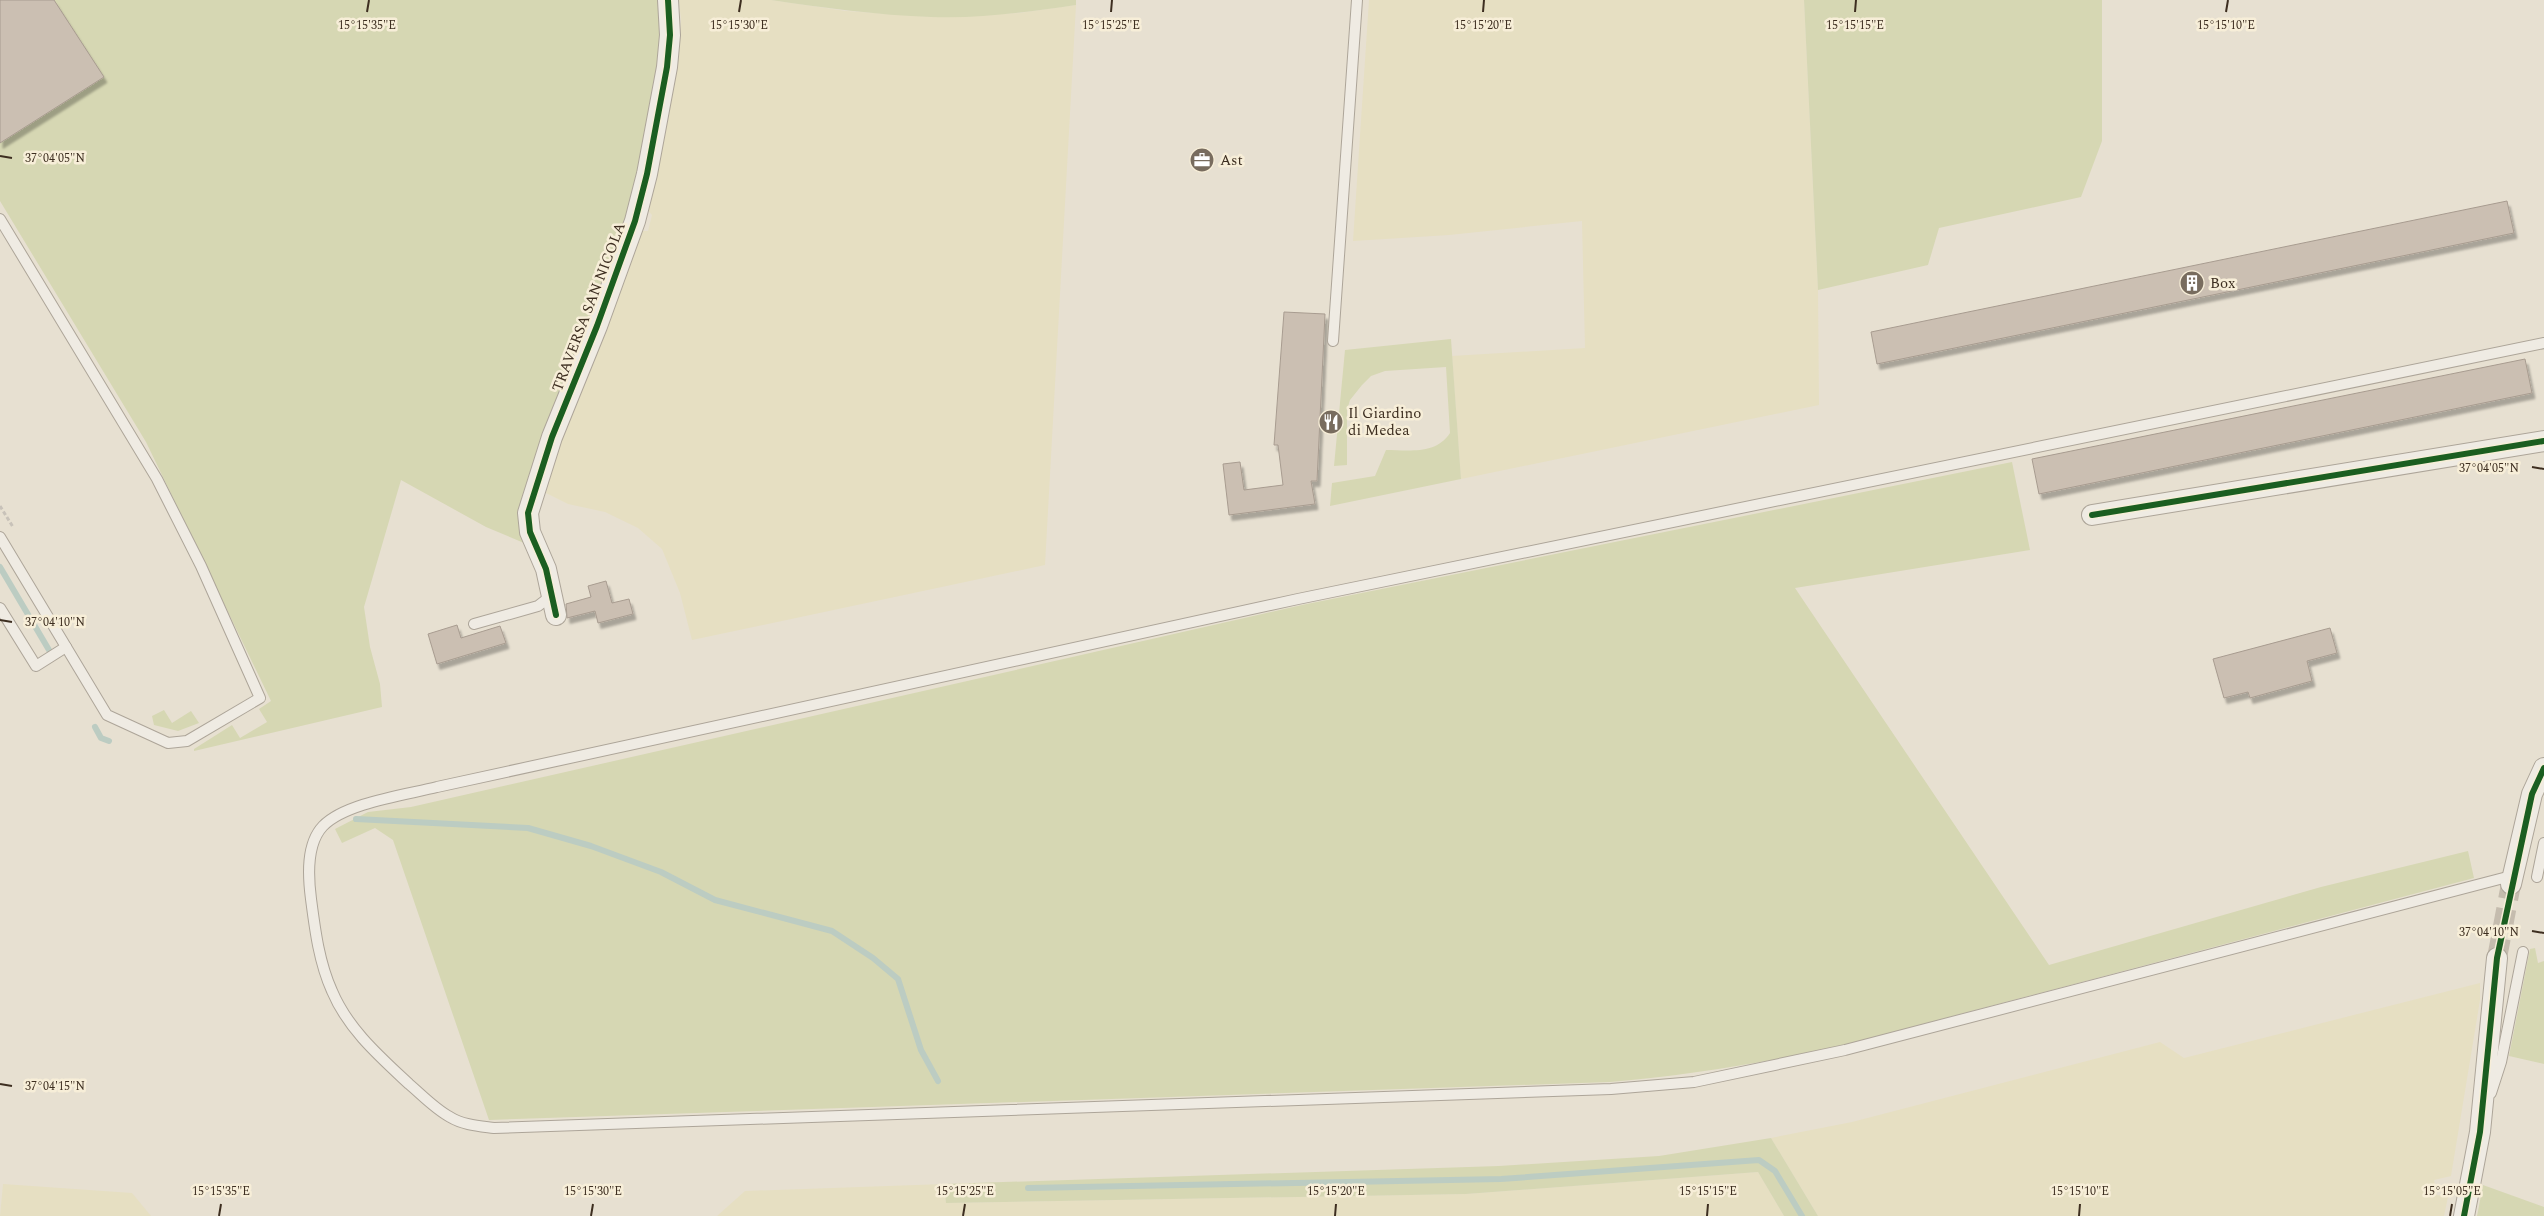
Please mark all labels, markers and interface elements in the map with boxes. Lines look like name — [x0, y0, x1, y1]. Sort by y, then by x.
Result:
text: 15°15'35"E — [338, 16, 396, 35]
text: 15°15'30"E — [710, 16, 768, 35]
text: 15°15'25"E — [1082, 16, 1140, 35]
text: 15°15'20"E — [1454, 16, 1512, 35]
text: 15°15'15"E — [1826, 16, 1884, 35]
text: 15°15'10"E — [2197, 16, 2255, 35]
office icon: Ast — [1189, 147, 1215, 173]
text: 37°04'05"N — [25, 149, 85, 168]
place label: Ast — [1220, 149, 1243, 172]
street label: TRAVERSA SAN NICOLA — [546, 219, 632, 395]
building icon: Box — [2179, 270, 2205, 296]
place label: Box — [2210, 272, 2236, 295]
place label: Il Giardino di Medea — [1348, 402, 1421, 442]
restaurant icon: Il Giardino di Medea — [1318, 409, 1344, 435]
text: 37°04'05"N — [2459, 459, 2519, 478]
text: 37°04'10"N — [25, 613, 85, 632]
text: 37°04'10"N — [2459, 923, 2519, 942]
text: 37°04'15"N — [25, 1077, 85, 1096]
text: 15°15'35"E — [192, 1182, 250, 1201]
text: 15°15'30"E — [564, 1182, 622, 1201]
text: 15°15'25"E — [936, 1182, 994, 1201]
text: 15°15'20"E — [1307, 1182, 1365, 1201]
text: 15°15'15"E — [1679, 1182, 1737, 1201]
text: 15°15'10"E — [2051, 1182, 2109, 1201]
text: 15°15'05"E — [2423, 1182, 2481, 1201]

